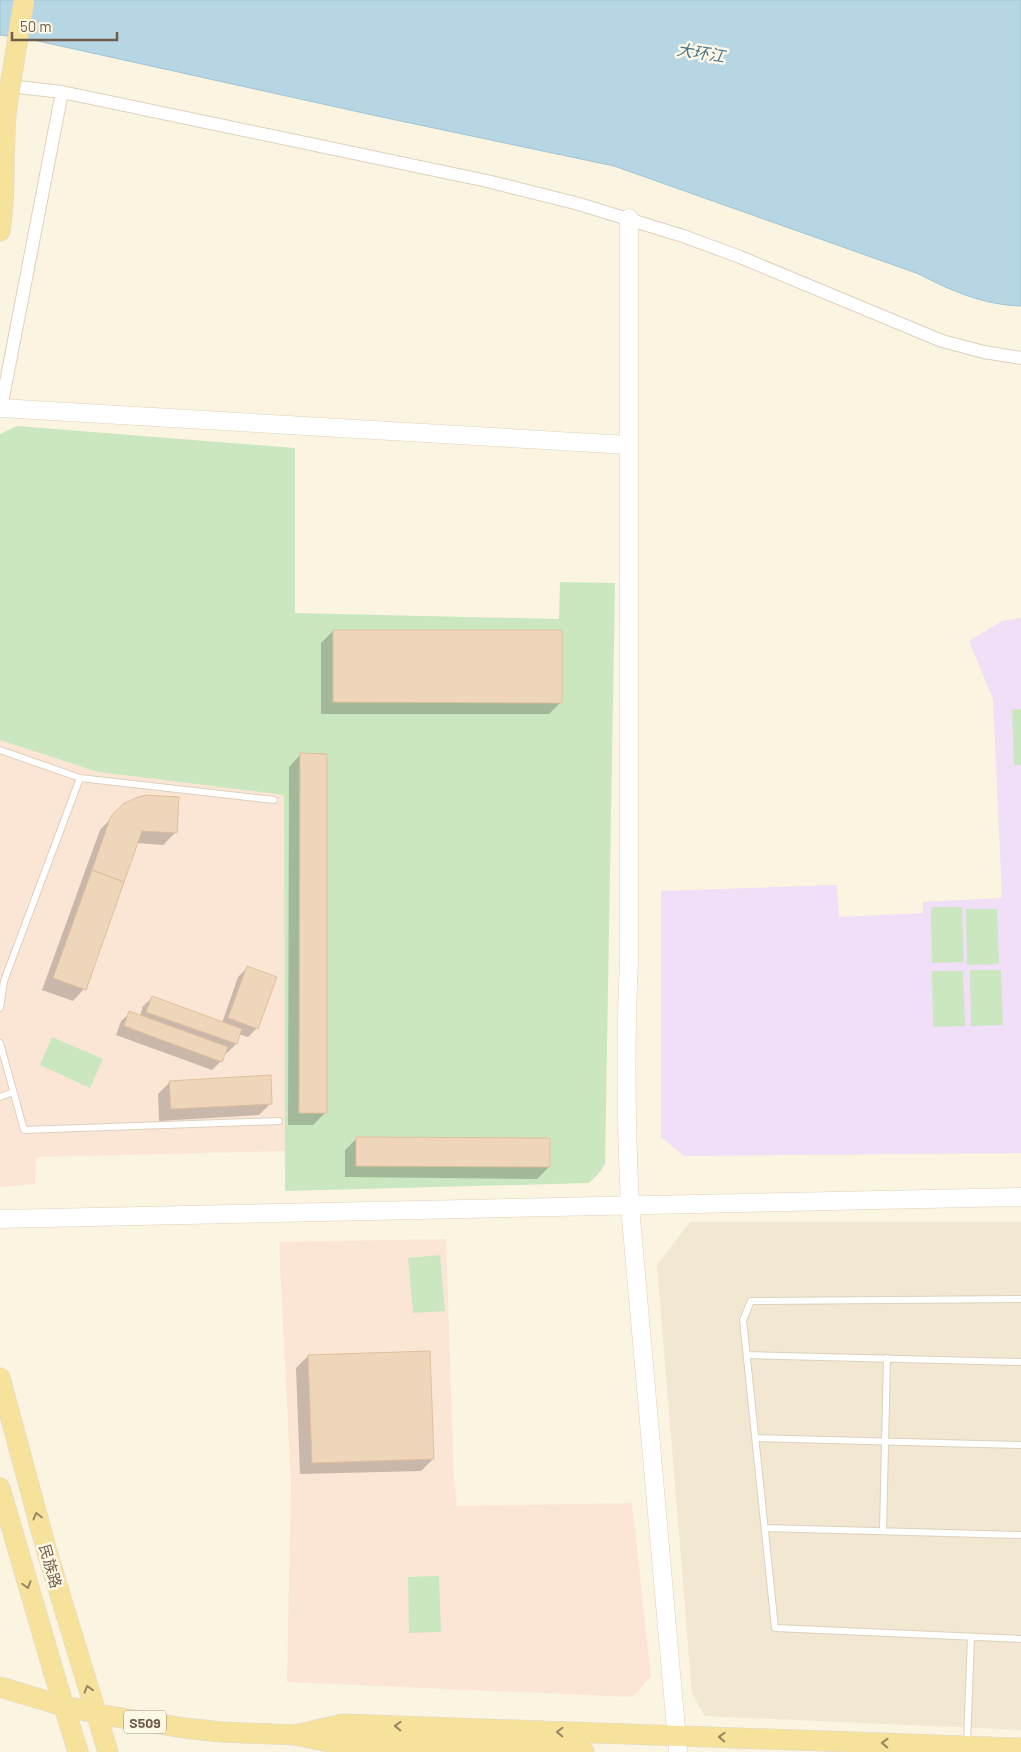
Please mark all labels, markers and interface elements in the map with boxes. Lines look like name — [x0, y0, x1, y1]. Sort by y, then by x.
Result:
scale bar — [12, 10, 118, 42]
text: 50 m — [20, 17, 52, 35]
water label: 大环江 — [676, 39, 728, 65]
one-way arrow — [32, 1512, 43, 1521]
street label: 民族路 — [36, 1542, 66, 1590]
one-way arrow — [22, 1581, 32, 1589]
one-way arrow — [84, 1685, 94, 1693]
road number: S509 — [124, 1710, 166, 1734]
one-way arrow — [393, 1721, 401, 1731]
one-way arrow — [556, 1726, 564, 1737]
one-way arrow — [718, 1732, 726, 1742]
one-way arrow — [881, 1738, 888, 1748]

